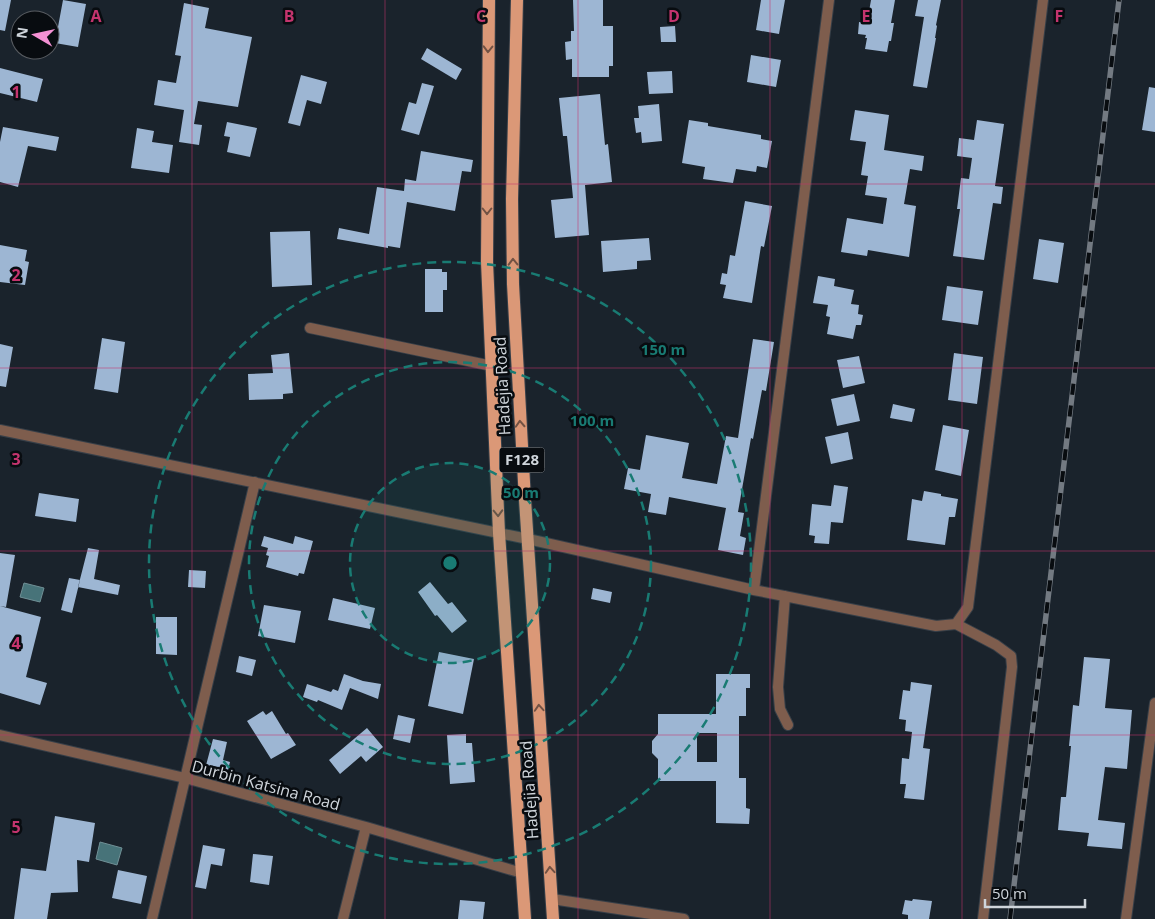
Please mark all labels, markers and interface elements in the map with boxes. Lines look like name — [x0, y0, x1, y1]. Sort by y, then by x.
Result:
text: A — [90, 5, 102, 27]
text: B — [284, 5, 294, 27]
text: C — [476, 5, 486, 27]
text: D — [668, 5, 680, 27]
text: E — [862, 5, 871, 27]
text: F — [1055, 5, 1063, 27]
north arrow — [10, 10, 60, 60]
text: N — [11, 26, 32, 40]
one-way arrow — [483, 45, 493, 53]
text: 1 — [11, 81, 21, 103]
one-way arrow — [482, 208, 492, 215]
one-way arrow — [508, 257, 518, 265]
text: 2 — [11, 264, 21, 286]
street label: Hadejia Road — [488, 336, 516, 436]
text: 150 m — [641, 339, 685, 359]
text: 100 m — [570, 410, 614, 430]
one-way arrow — [515, 420, 526, 428]
text: 3 — [11, 448, 21, 470]
road number: F128 — [500, 448, 544, 472]
text: 50 m — [503, 482, 539, 502]
one-way arrow — [493, 510, 503, 518]
centre of rings — [441, 554, 459, 572]
text: 4 — [11, 632, 21, 654]
one-way arrow — [534, 704, 545, 712]
street label: Hadejia Road — [515, 740, 543, 840]
street label: Durbin Katsina Road — [189, 755, 343, 815]
text: 5 — [11, 816, 21, 838]
one-way arrow — [545, 866, 556, 874]
scale bar — [985, 876, 1085, 908]
text: 50 m — [992, 883, 1027, 903]

